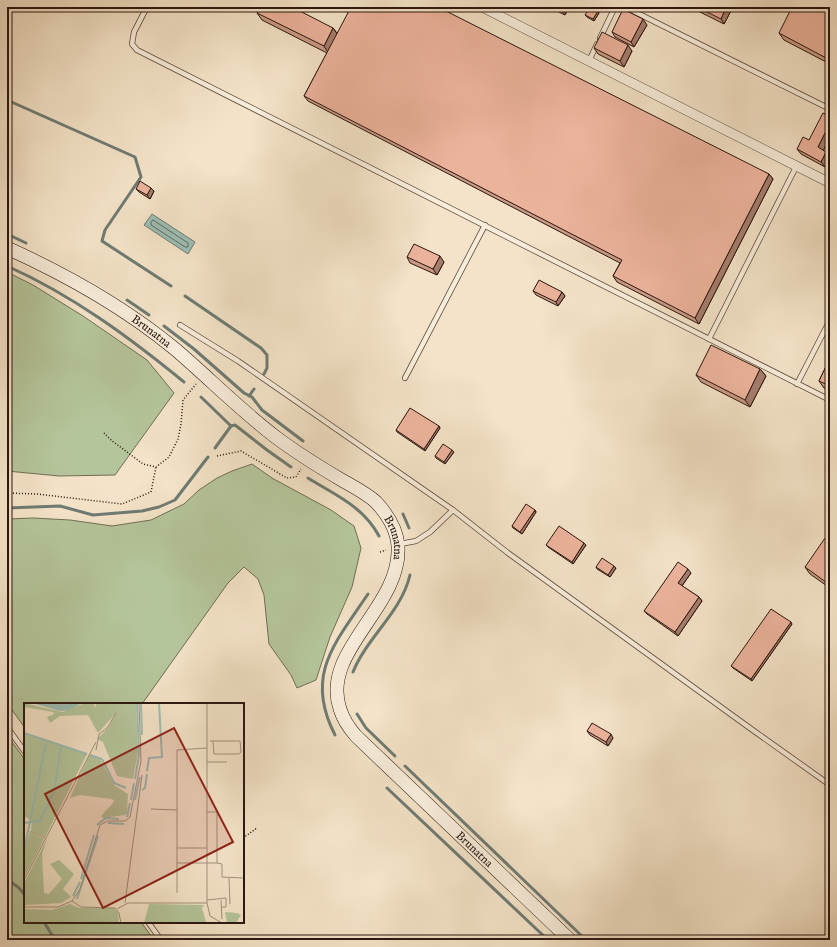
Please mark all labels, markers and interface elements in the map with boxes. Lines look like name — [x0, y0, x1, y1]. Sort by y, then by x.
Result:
street label: Brunatna — [129, 311, 175, 351]
street label: Brunatna — [381, 512, 406, 561]
inset map — [24, 703, 244, 923]
street label: Brunatna — [453, 828, 497, 871]

